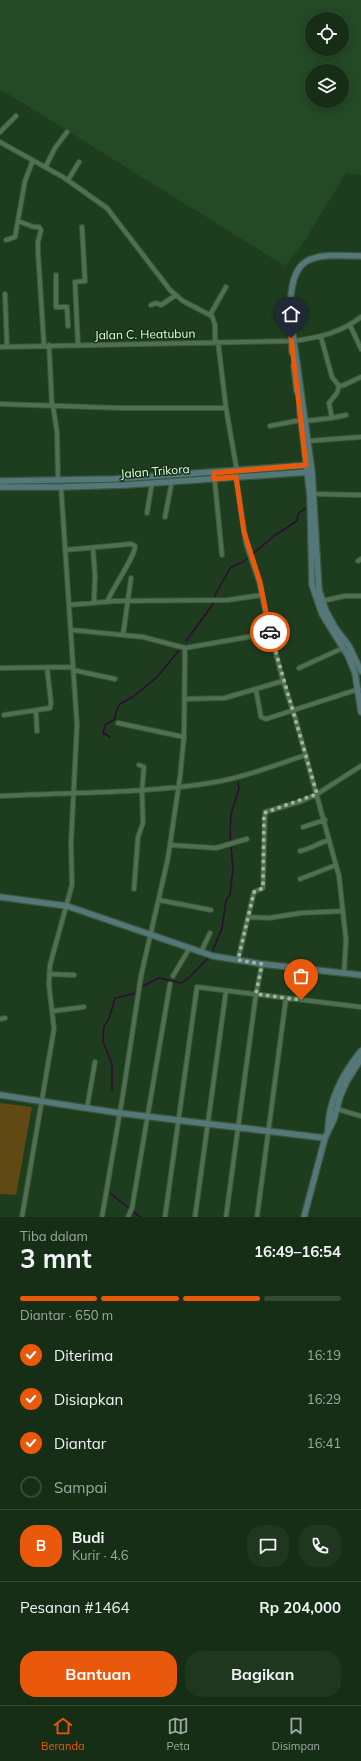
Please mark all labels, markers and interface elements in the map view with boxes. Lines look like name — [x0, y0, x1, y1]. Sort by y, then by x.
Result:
map controls — [305, 12, 349, 108]
button: locate — [305, 12, 349, 56]
button: layers — [305, 64, 349, 108]
pin — [274, 297, 308, 338]
icon: home — [280, 303, 302, 325]
street label: Jalan C. Heatubun — [94, 326, 196, 342]
street label: Jalan Trikora — [120, 461, 190, 481]
courier — [250, 612, 290, 652]
icon: car — [259, 621, 281, 643]
pin — [284, 959, 318, 1000]
icon: bag — [290, 965, 312, 987]
text: Tiba dalam — [20, 1228, 88, 1244]
text: 3 mnt — [20, 1242, 92, 1275]
text: 16:49–16:54 — [254, 1242, 341, 1261]
text: Diantar · 650 m — [20, 1307, 113, 1323]
icon: check — [20, 1344, 42, 1366]
text: Diterima — [54, 1346, 113, 1365]
text: 16:19 — [307, 1347, 341, 1363]
icon: check — [20, 1388, 42, 1410]
text: Disiapkan — [54, 1390, 123, 1409]
text: 16:29 — [307, 1391, 341, 1407]
icon: check — [20, 1432, 42, 1454]
text: Diantar — [54, 1434, 106, 1453]
text: 16:41 — [307, 1435, 341, 1451]
text: Sampai — [54, 1478, 107, 1497]
button: chat — [247, 1525, 289, 1567]
button: phone — [299, 1525, 341, 1567]
text: Budi — [72, 1528, 105, 1547]
text: B — [36, 1536, 46, 1555]
text: Kurir · 4.6 — [72, 1547, 129, 1563]
text: Pesanan #1464 — [20, 1598, 130, 1617]
text: Rp 204,000 — [259, 1598, 341, 1617]
button: Bantuan — [20, 1651, 177, 1697]
button: Bagikan — [185, 1651, 341, 1697]
tab: Beranda — [41, 1715, 85, 1753]
tab: Peta — [167, 1715, 190, 1753]
tab: Disimpan — [272, 1715, 320, 1753]

